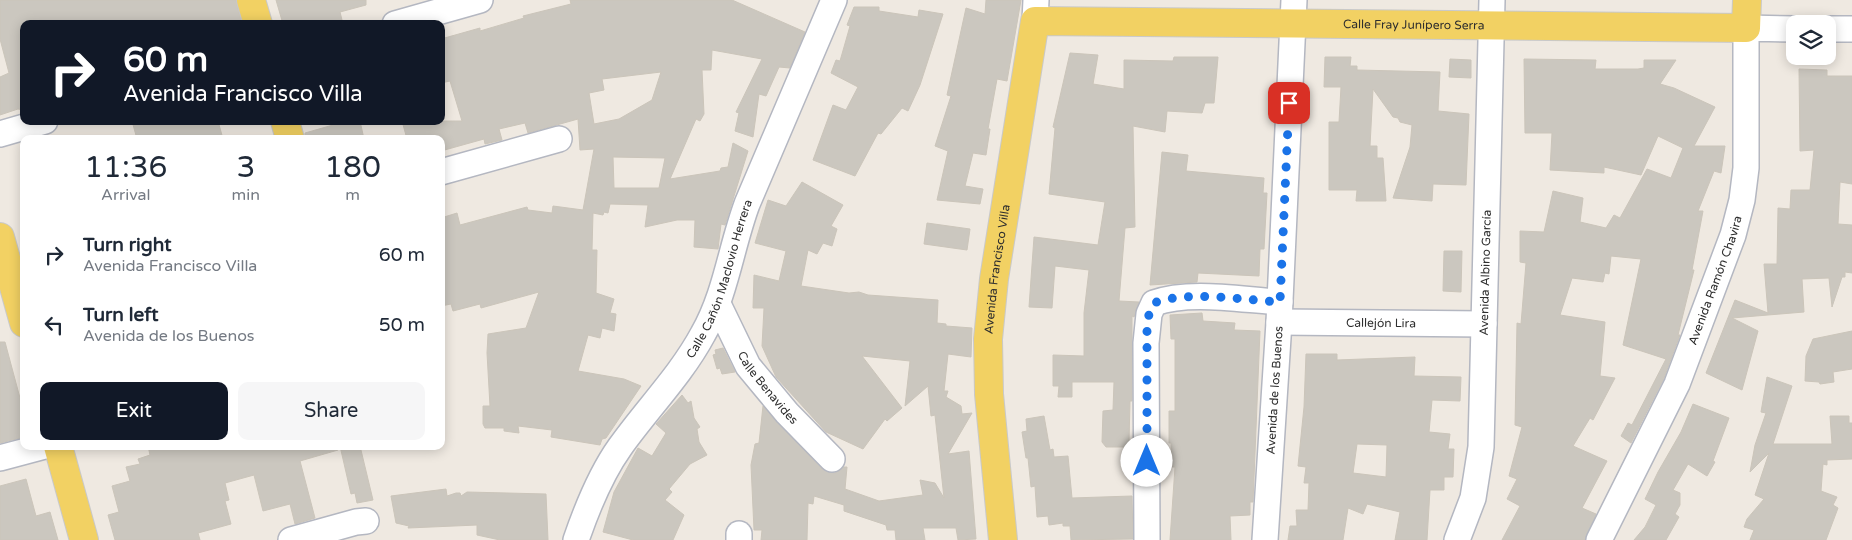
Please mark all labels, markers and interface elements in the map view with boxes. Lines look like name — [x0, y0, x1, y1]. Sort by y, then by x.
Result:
map controls — [1786, 15, 1836, 65]
button: layers — [1786, 15, 1836, 65]
street label: Calle Fray Junípero Serra — [1343, 17, 1485, 32]
text: 60 m — [123, 39, 208, 81]
icon: right — [40, 40, 105, 105]
text: Avenida Francisco Villa — [123, 81, 363, 107]
pin — [1268, 82, 1310, 124]
icon: arrive — [1275, 89, 1303, 117]
text: 11:36 — [84, 149, 167, 186]
text: 3 — [236, 149, 255, 186]
text: 180 — [324, 149, 381, 186]
text: Arrival — [101, 185, 151, 205]
text: min — [232, 185, 260, 205]
text: m — [345, 185, 360, 205]
street label: Calle Cañón Maclovio Herrera — [683, 197, 755, 361]
street label: Avenida Francisco Villa — [982, 203, 1013, 335]
street label: Avenida Albino García — [1477, 209, 1494, 336]
street label: Avenida Ramón Chavira — [1685, 214, 1745, 347]
text: Turn right — [83, 234, 171, 256]
icon: right — [40, 241, 68, 269]
text: 60 m — [379, 244, 425, 266]
text: Avenida Francisco Villa — [83, 256, 257, 276]
text: Turn left — [83, 304, 159, 326]
icon: left — [40, 311, 68, 339]
text: 50 m — [379, 314, 425, 336]
street label: Callejón Lira — [1346, 316, 1416, 330]
street label: Avenida de los Buenos — [1264, 325, 1286, 455]
text: Avenida de los Buenos — [83, 326, 255, 346]
street label: Calle Benavides — [735, 349, 801, 427]
button: Exit — [40, 382, 228, 440]
button: Share — [238, 382, 425, 440]
position arrow — [1120, 434, 1172, 486]

